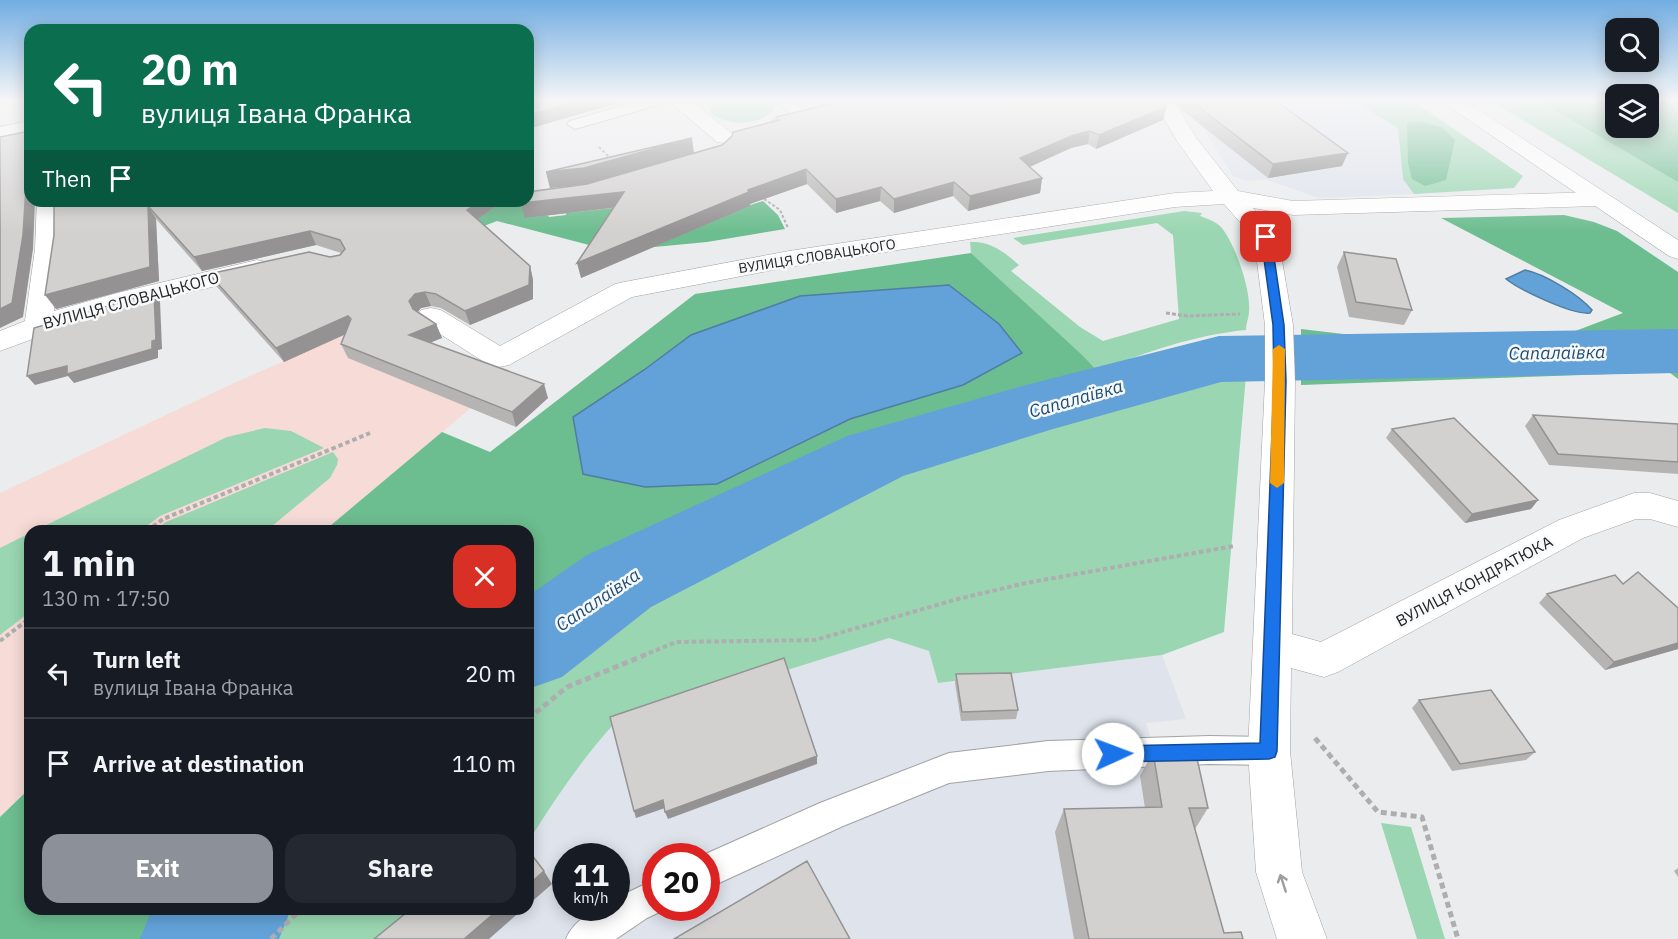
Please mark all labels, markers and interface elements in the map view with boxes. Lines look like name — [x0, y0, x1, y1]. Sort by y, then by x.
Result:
map controls — [1605, 18, 1659, 138]
button: search — [1605, 18, 1659, 72]
text: 20 m — [141, 42, 239, 97]
icon: left — [42, 48, 120, 126]
button: layers — [1605, 84, 1659, 138]
text: вулиця Івана Франка — [141, 95, 412, 130]
icon: arrive — [104, 162, 137, 195]
text: Then — [42, 164, 92, 193]
pin — [1240, 211, 1291, 262]
icon: arrive — [1249, 220, 1282, 253]
street label: ВУЛИЦЯ СЛОВАЦЬКОГО — [737, 235, 897, 277]
street label: ВУЛИЦЯ СЛОВАЦЬКОГО — [41, 267, 221, 333]
water label: Сапалаївка — [1509, 340, 1605, 365]
water label: Сапалаївка — [1026, 374, 1125, 423]
street label: ВУЛИЦЯ КОНДРАТЮКА — [1392, 531, 1556, 631]
text: 1 min — [42, 539, 136, 586]
button: close — [453, 545, 516, 608]
water label: Сапалаївка — [551, 563, 644, 636]
text: 130 m · 17:50 — [42, 585, 170, 612]
text: Turn left — [93, 645, 181, 674]
icon: left — [42, 657, 75, 690]
text: 20 m — [465, 659, 516, 688]
text: вулиця Івана Франка — [93, 674, 293, 701]
position arrow — [1081, 722, 1145, 786]
icon: arrive — [42, 747, 75, 780]
text: Arrive at destination — [93, 749, 304, 778]
text: 110 m — [452, 749, 516, 778]
button: Exit — [42, 834, 273, 903]
button: Share — [285, 834, 516, 903]
speed limit sign: 20 — [642, 843, 720, 921]
text: 11 — [573, 855, 609, 894]
one-way arrow — [1277, 875, 1288, 893]
text: km/h — [573, 888, 609, 907]

